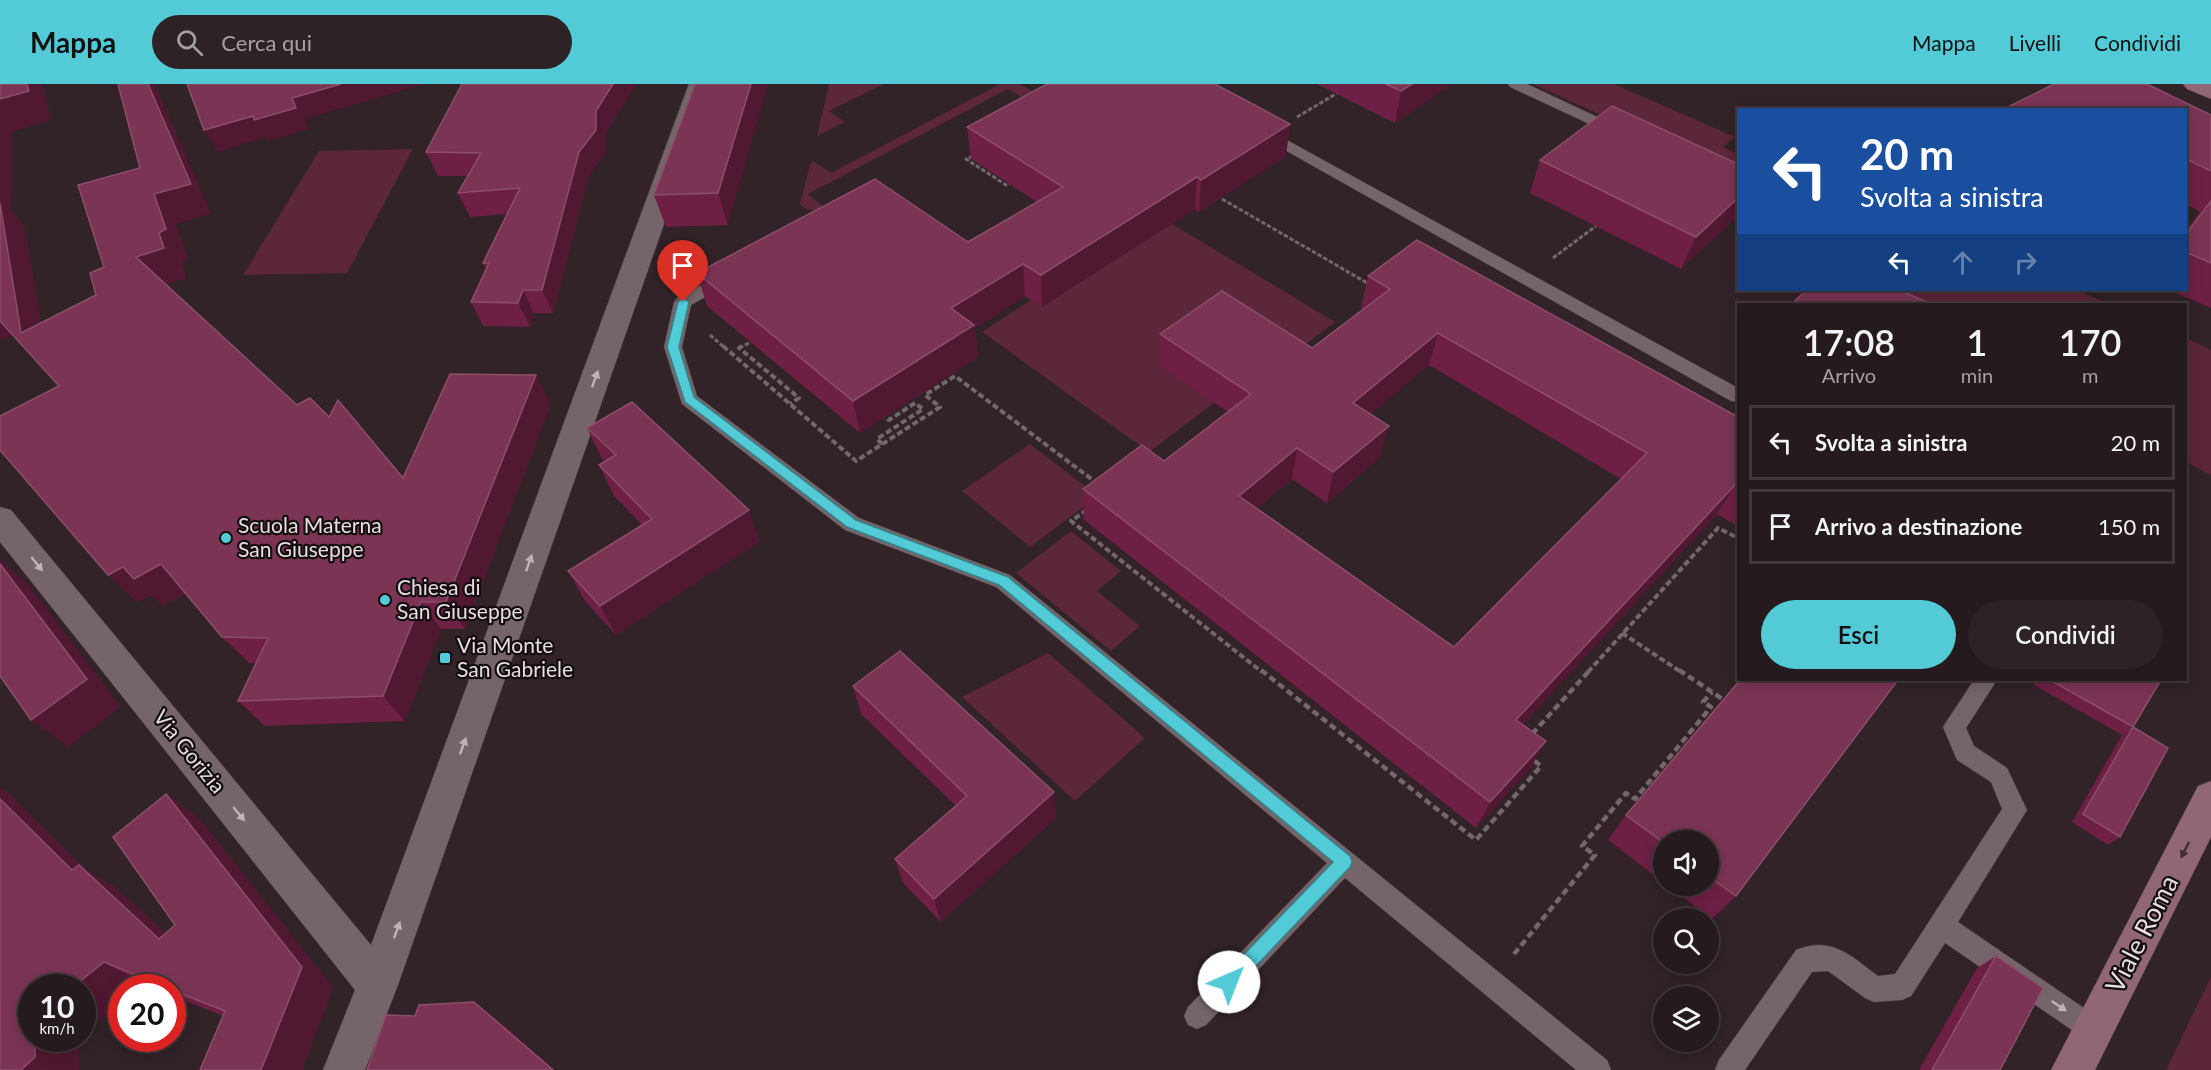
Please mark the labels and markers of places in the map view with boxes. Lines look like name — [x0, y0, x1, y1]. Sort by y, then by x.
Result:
pin — [657, 240, 708, 302]
place label: Scuola Materna San Giuseppe — [238, 512, 382, 561]
marker: Scuola Materna San Giuseppe — [219, 531, 233, 545]
place label: Chiesa di San Giuseppe — [397, 574, 523, 623]
marker: Chiesa di San Giuseppe — [378, 593, 392, 607]
place label: Via Monte San Gabriele — [457, 632, 573, 681]
marker: Via Monte San Gabriele — [438, 651, 452, 665]

